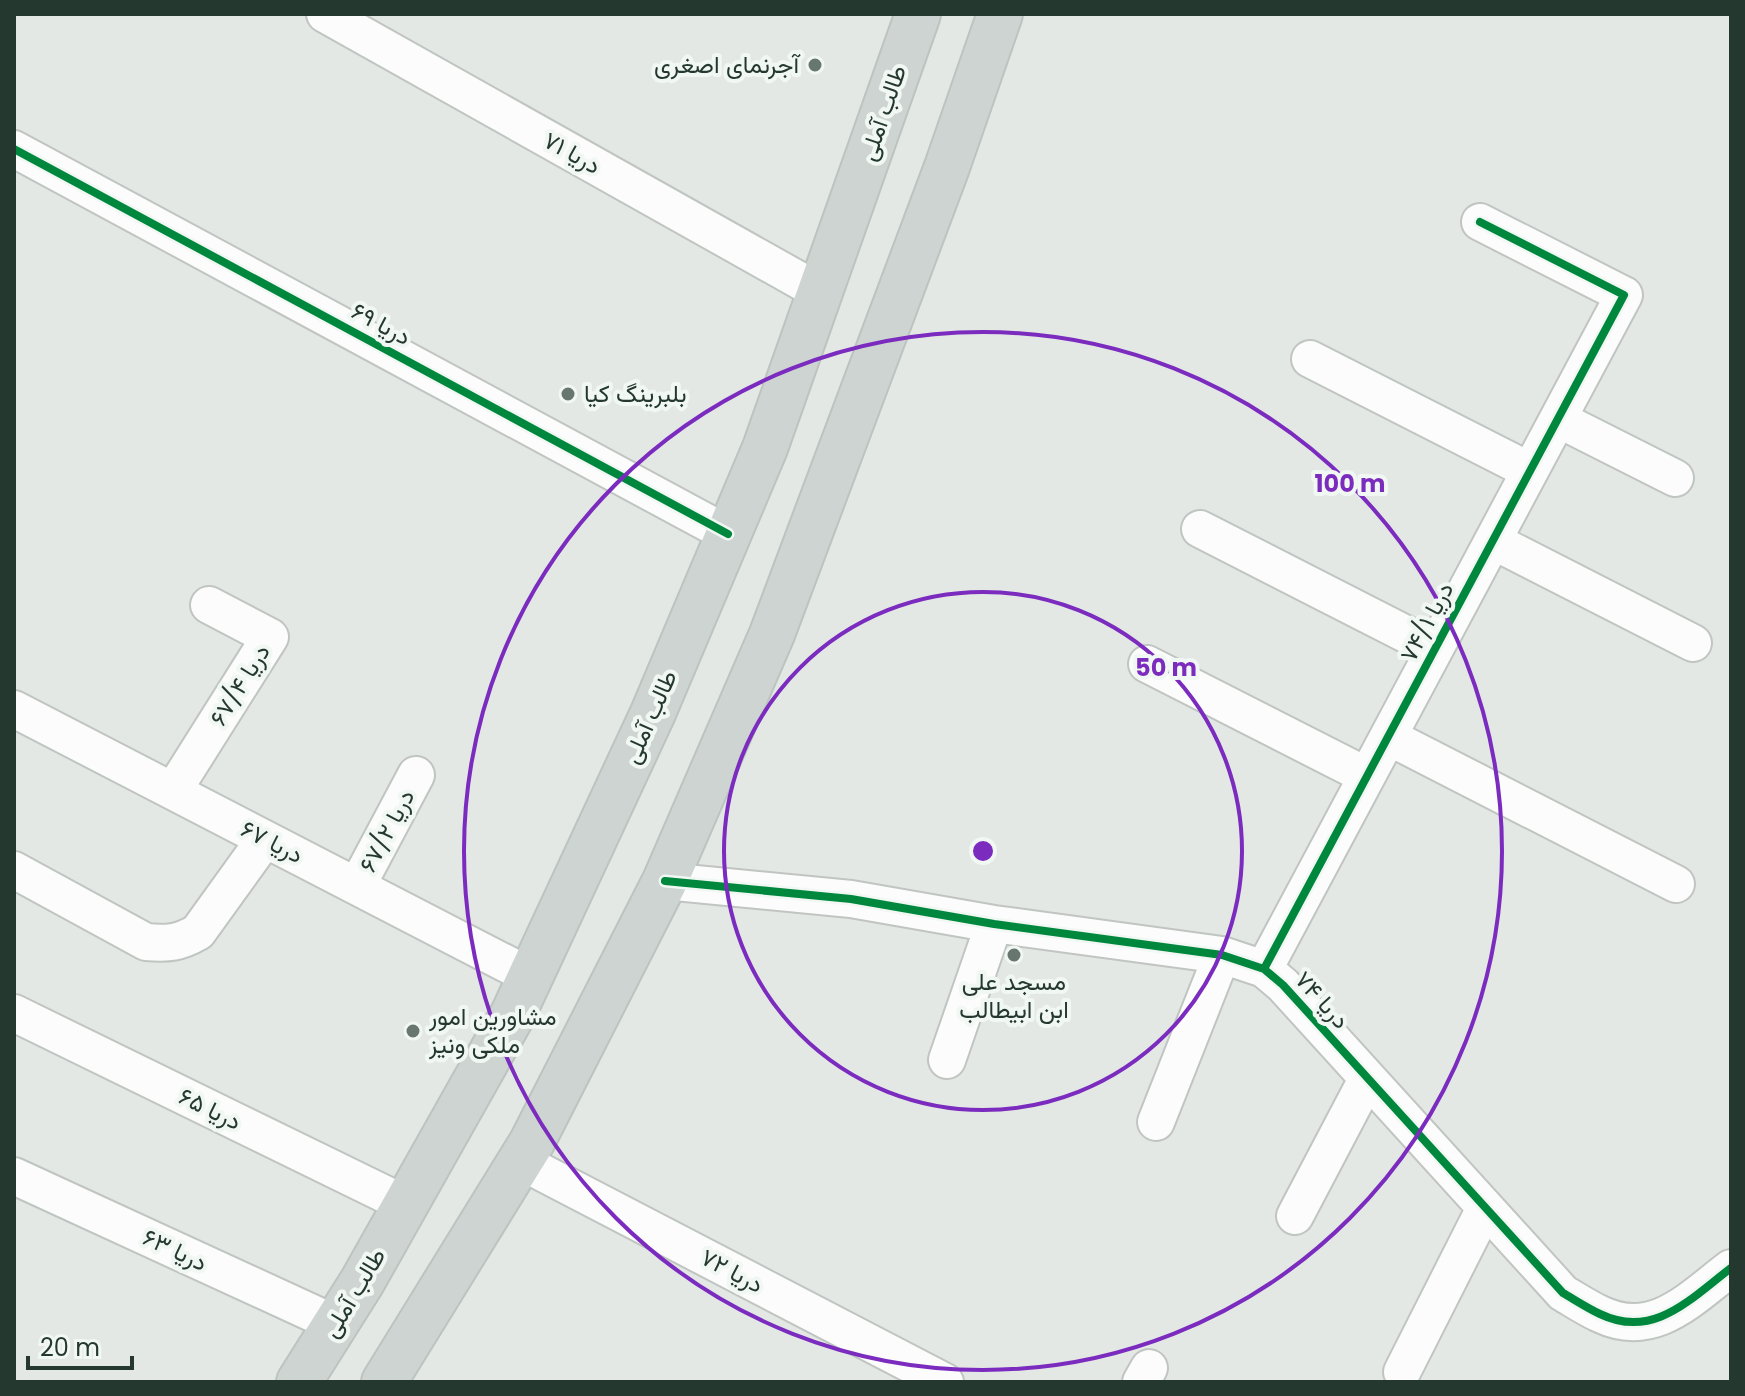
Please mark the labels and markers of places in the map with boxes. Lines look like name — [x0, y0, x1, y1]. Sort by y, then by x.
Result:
place label: آجرنمای اصغری — [654, 48, 801, 81]
marker: آجرنمای اصغری — [806, 56, 824, 74]
place label: بلبرینگ کیا — [584, 377, 687, 410]
marker: بلبرینگ کیا — [559, 385, 577, 403]
centre of rings — [969, 837, 997, 865]
marker: مسجد علی ابن ابیطالب — [1005, 946, 1023, 964]
place label: مسجد علی ابن ابیطالب — [959, 965, 1069, 1026]
place label: مشاورین امور ملکی ونیز — [428, 1000, 557, 1061]
marker: مشاورین امور ملکی ونیز — [404, 1022, 422, 1040]

